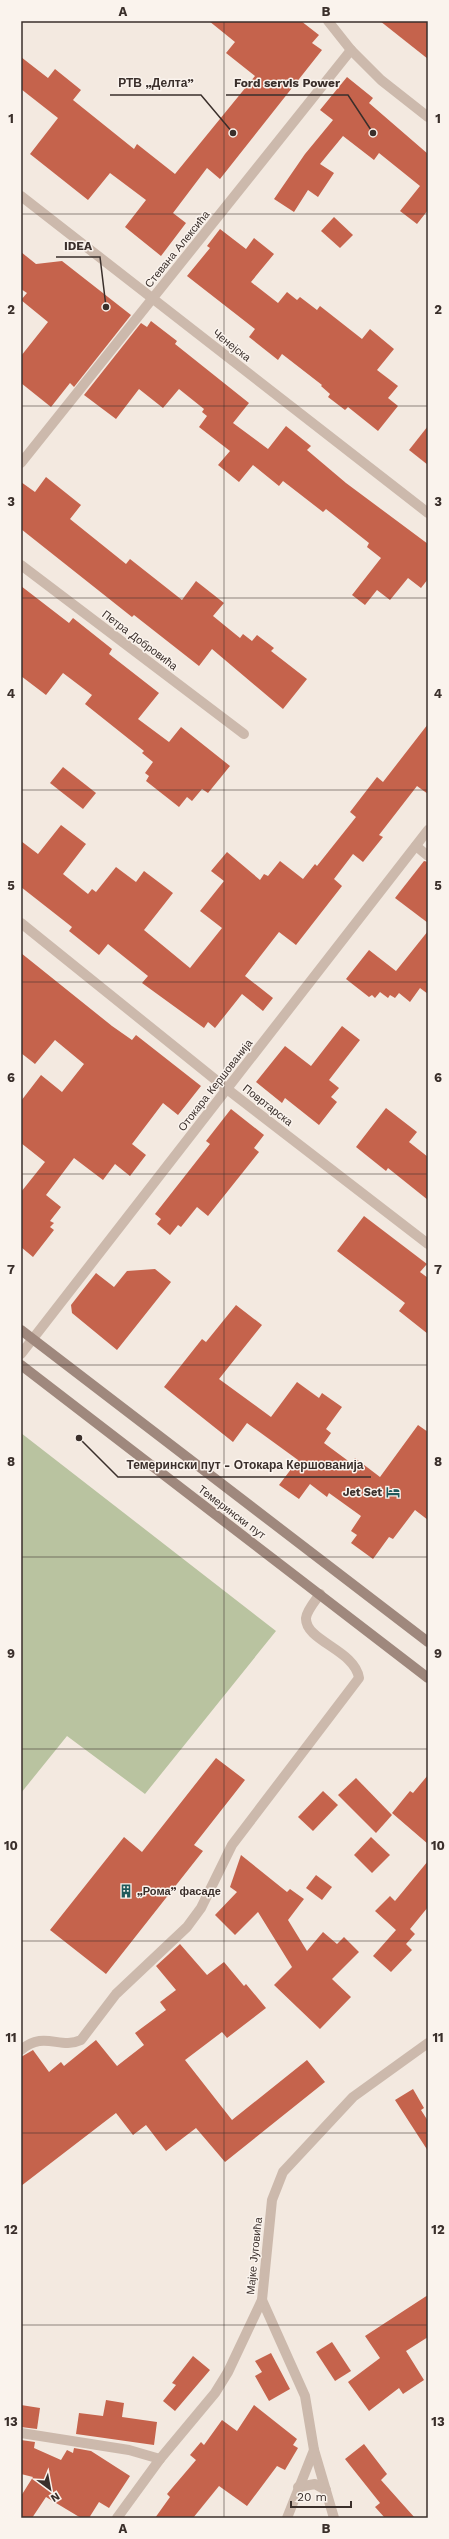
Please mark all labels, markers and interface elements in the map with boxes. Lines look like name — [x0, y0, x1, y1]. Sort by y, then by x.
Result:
text: A — [119, 4, 128, 19]
text: B — [322, 4, 331, 19]
callout: РТВ „Делта” — [110, 71, 201, 95]
callout: Ford servis Power — [226, 71, 348, 95]
text: РТВ „Делта” — [118, 76, 194, 90]
text: Ford servis Power — [234, 76, 341, 90]
text: 1 — [8, 111, 14, 126]
text: 1 — [435, 111, 441, 126]
street label: Стевана Алексића — [142, 207, 213, 290]
callout: IDEA — [56, 233, 100, 257]
text: IDEA — [64, 239, 93, 253]
text: 2 — [7, 302, 15, 317]
text: 2 — [434, 302, 442, 317]
street label: Ченејска — [210, 326, 254, 365]
text: 3 — [7, 494, 15, 509]
text: 3 — [434, 494, 442, 509]
street label: Петра Добровића — [99, 608, 181, 674]
text: 4 — [7, 686, 16, 701]
text: 4 — [434, 686, 443, 701]
text: 5 — [7, 878, 15, 893]
text: 5 — [434, 878, 442, 893]
street label: Отокара Кершованија — [176, 1036, 256, 1134]
text: 6 — [7, 1070, 15, 1085]
text: 6 — [434, 1070, 442, 1085]
street label: Повртарска — [240, 1082, 296, 1129]
text: 7 — [7, 1262, 15, 1277]
text: 7 — [434, 1262, 442, 1277]
callout: Темерински пут - Отокара Кершованија — [118, 1453, 371, 1477]
text: 8 — [7, 1454, 15, 1469]
text: 8 — [434, 1454, 442, 1469]
text: Темерински пут - Отокара Кершованија — [126, 1458, 364, 1472]
street label: Темерински пут — [195, 1483, 268, 1542]
hotel icon: Jet Set — [385, 1484, 401, 1500]
place label: Jet Set — [343, 1486, 382, 1499]
text: 9 — [7, 1646, 15, 1661]
text: 9 — [434, 1646, 442, 1661]
text: 10 — [4, 1838, 18, 1853]
text: 10 — [431, 1838, 445, 1853]
building icon: „Рома” фасаде — [118, 1883, 134, 1899]
place label: „Рома” фасаде — [137, 1885, 221, 1898]
text: 11 — [5, 2030, 17, 2045]
text: 11 — [432, 2030, 444, 2045]
street label: Мајке Југовића — [244, 2216, 265, 2295]
text: 12 — [4, 2222, 18, 2237]
text: 12 — [431, 2222, 445, 2237]
text: 13 — [4, 2414, 18, 2429]
text: 13 — [431, 2414, 445, 2429]
north arrow — [30, 2469, 70, 2509]
scale bar — [291, 2483, 351, 2509]
text: N — [48, 2489, 62, 2505]
text: 20 m — [297, 2490, 327, 2504]
text: A — [119, 2521, 128, 2536]
text: B — [322, 2521, 331, 2536]

